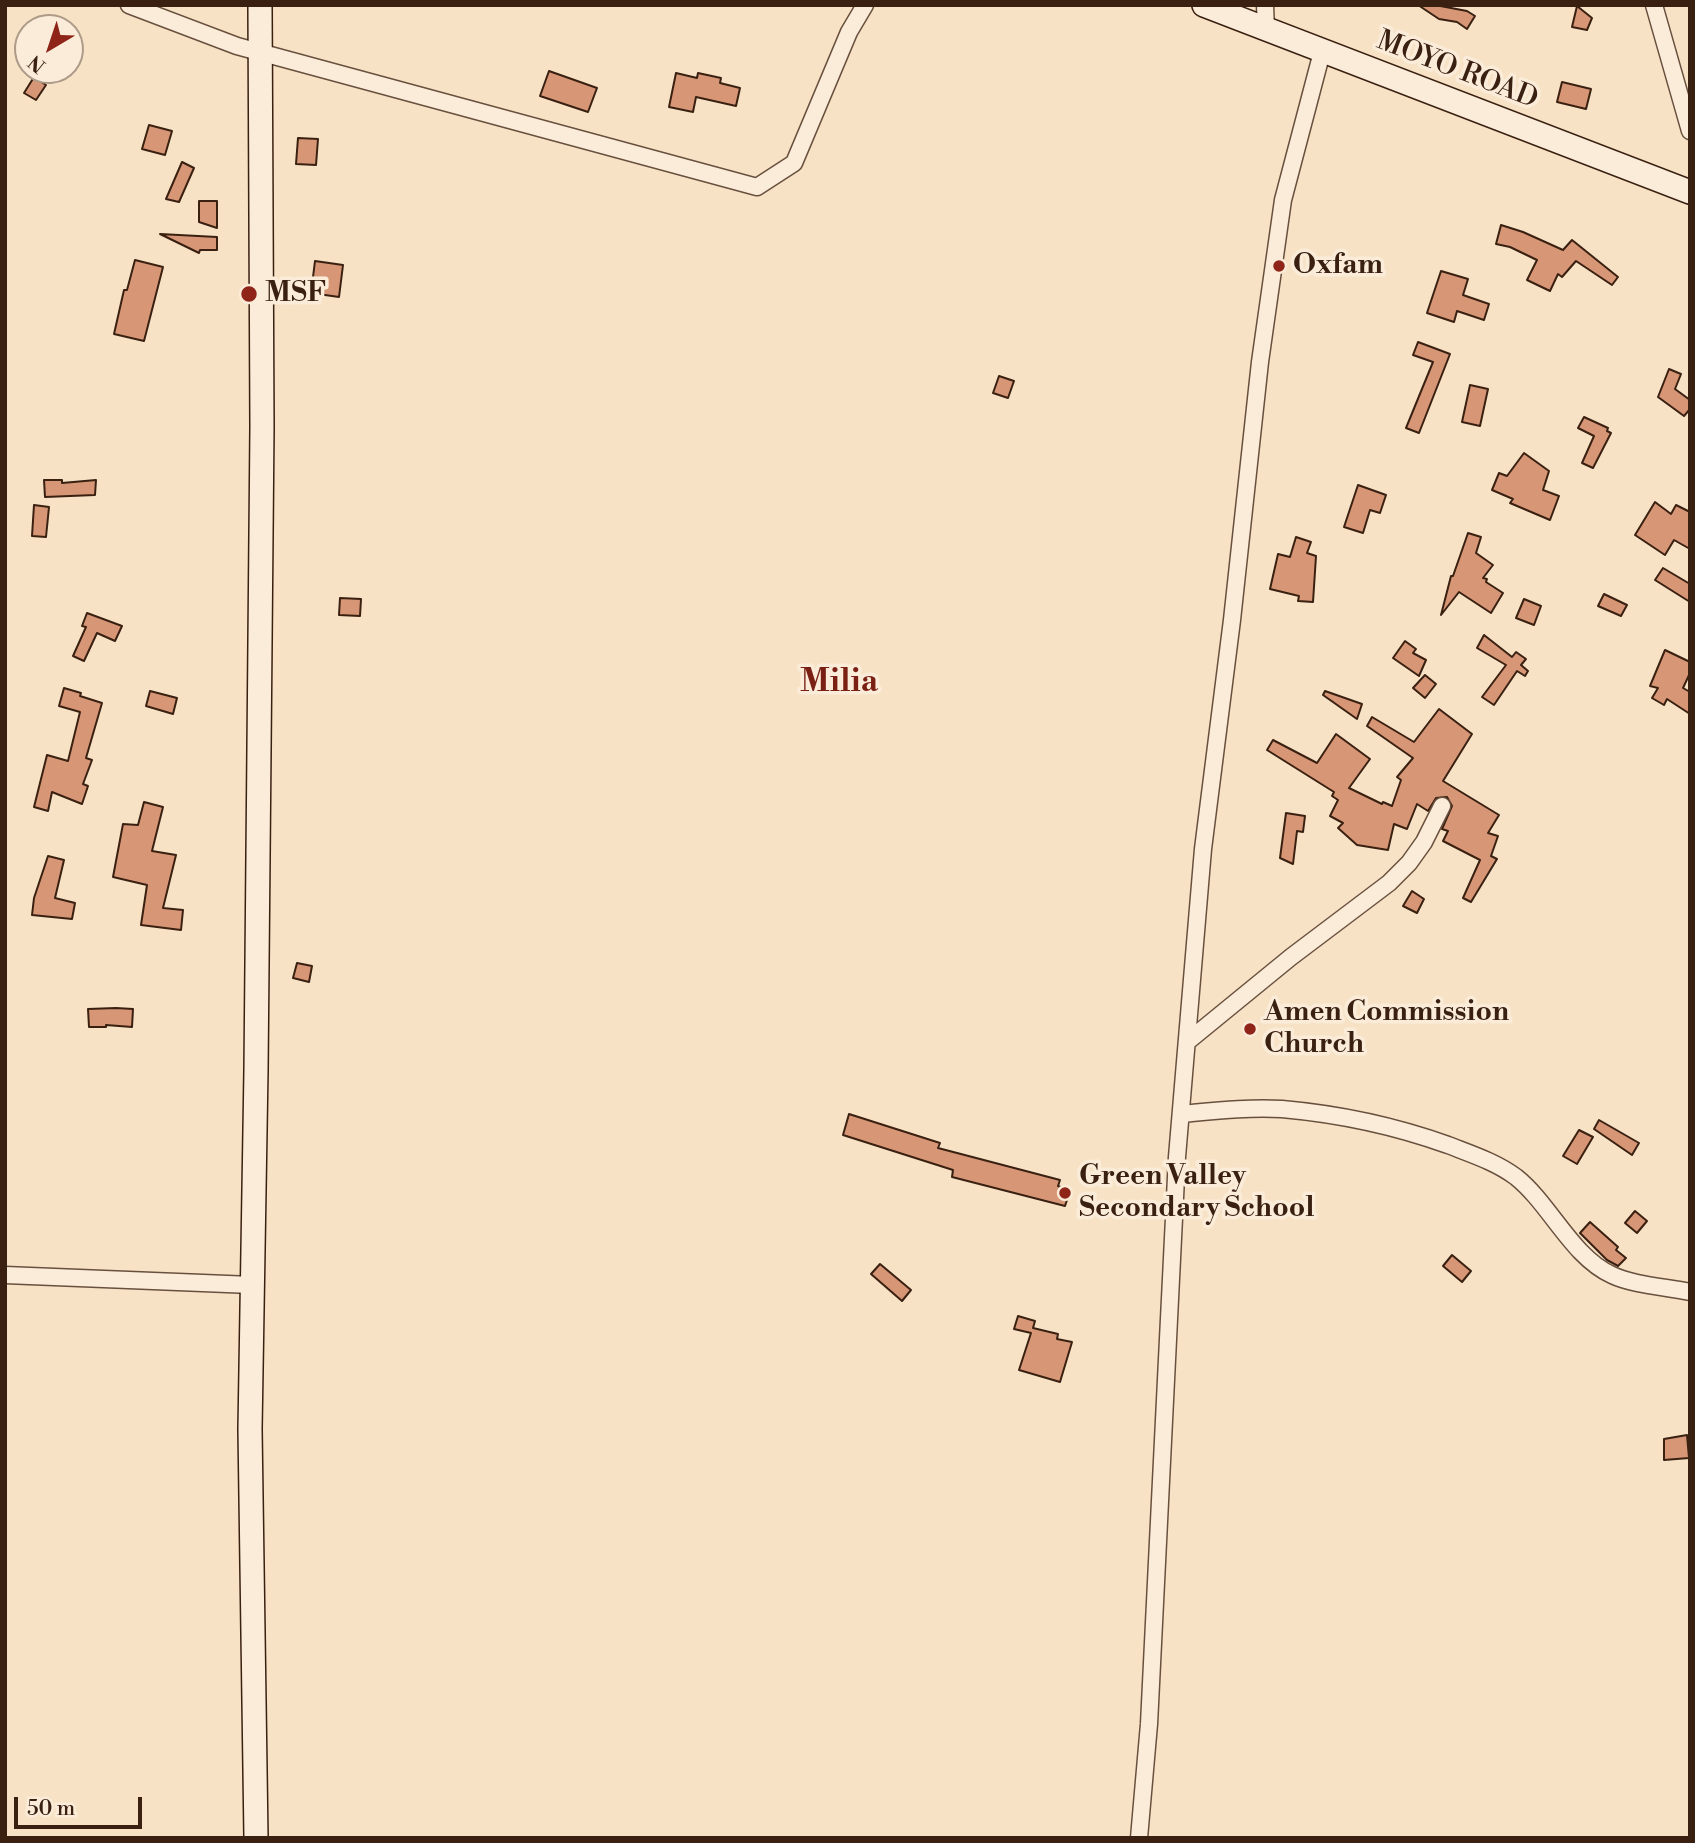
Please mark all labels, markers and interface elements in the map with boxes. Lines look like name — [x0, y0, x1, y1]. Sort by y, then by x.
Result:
north arrow — [14, 14, 84, 84]
street label: MOYO ROAD — [1372, 25, 1542, 117]
text: N — [24, 50, 50, 78]
place label: Oxfam — [1293, 249, 1383, 283]
marker: Oxfam — [1271, 258, 1287, 274]
place label: MSF — [265, 277, 327, 311]
marker: MSF — [239, 284, 259, 304]
district label: Milia — [800, 664, 878, 702]
place label: Amen Commission Church — [1264, 996, 1509, 1062]
marker: Amen Commission Church — [1242, 1021, 1258, 1037]
place label: Green Valley Secondary School — [1079, 1160, 1314, 1226]
marker: Green Valley Secondary School — [1057, 1185, 1073, 1201]
scale bar — [18, 1784, 145, 1828]
text: 50 m — [27, 1796, 75, 1822]

